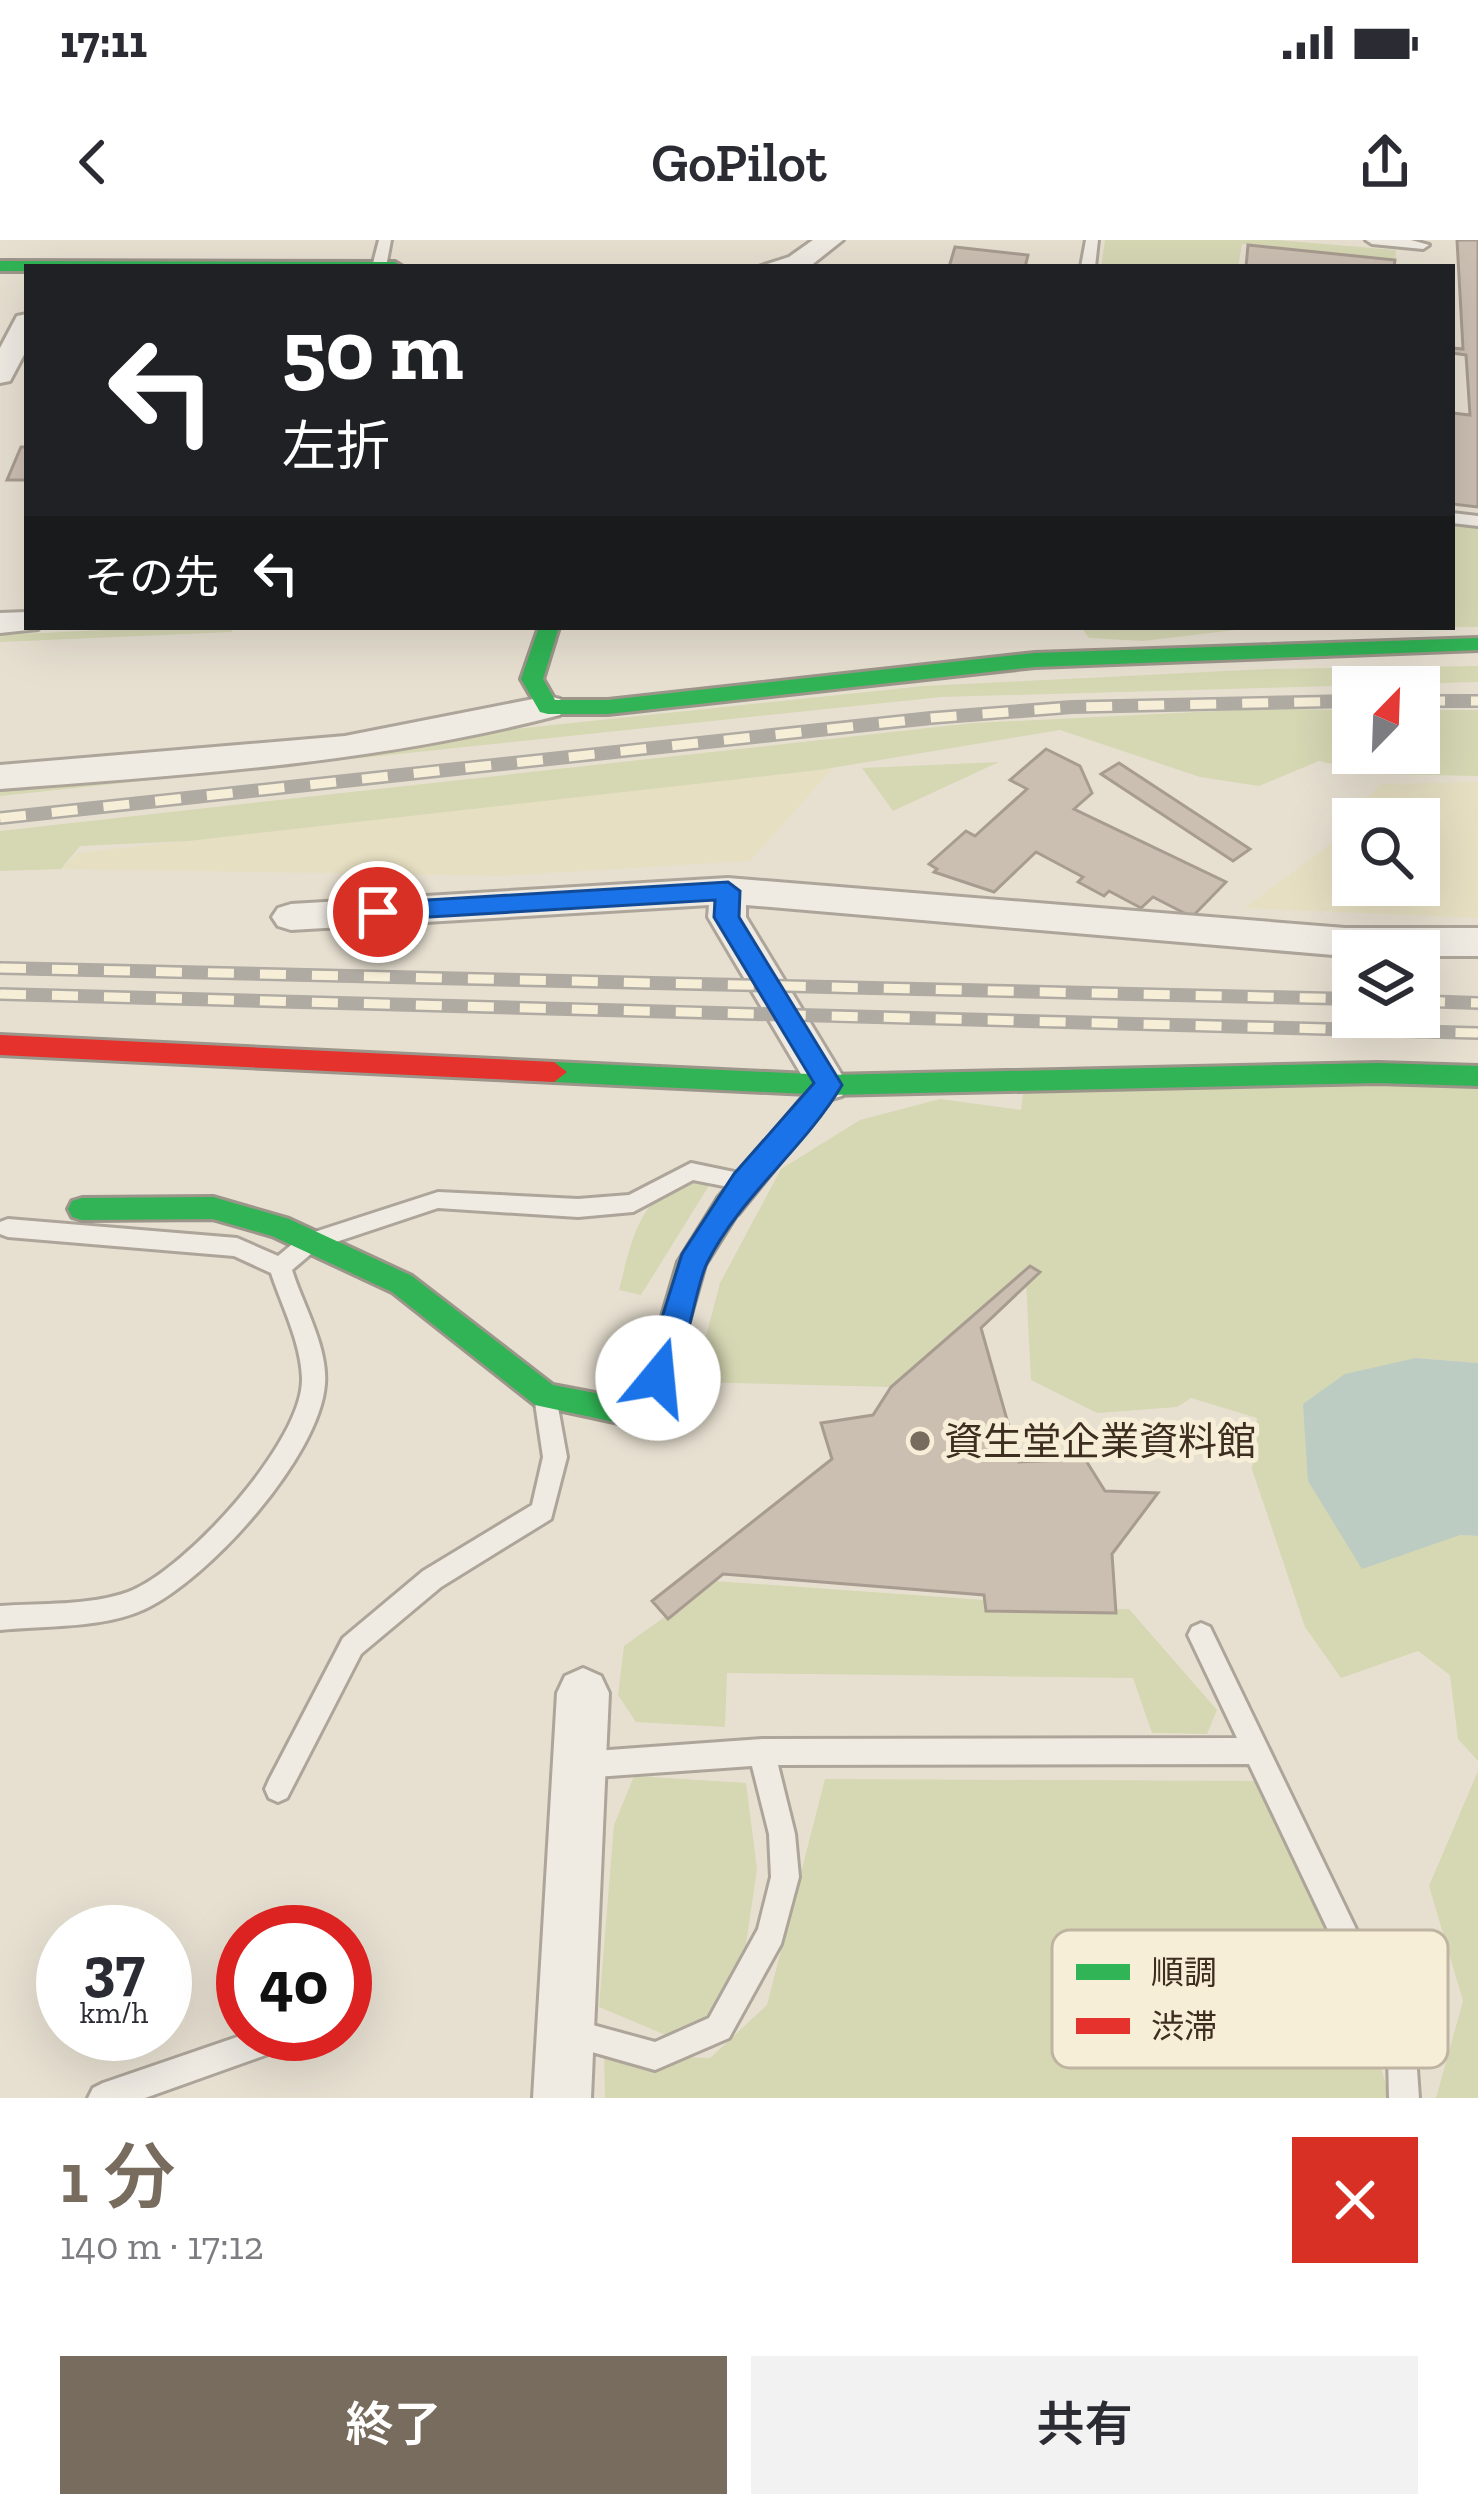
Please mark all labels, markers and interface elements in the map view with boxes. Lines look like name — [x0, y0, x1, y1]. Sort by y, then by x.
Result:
text: 17:11 — [60, 15, 147, 69]
icon: back — [60, 129, 126, 195]
icon: share — [1352, 129, 1418, 195]
text: GoPilot — [651, 130, 827, 195]
text: 50 m — [282, 300, 464, 401]
icon: left — [84, 312, 240, 468]
text: 左折 — [282, 414, 390, 479]
icon: left — [243, 540, 309, 606]
text: その先 — [84, 551, 219, 605]
north arrow — [1332, 666, 1440, 774]
map controls — [1332, 666, 1440, 1038]
button: search — [1332, 798, 1440, 906]
pin — [327, 861, 429, 963]
icon: arrive — [345, 879, 411, 945]
button: layers — [1332, 930, 1440, 1038]
position arrow — [595, 1315, 721, 1441]
place label: 資生堂企業資料館 — [944, 1418, 1256, 1465]
marker: 資生堂企業資料館 — [907, 1428, 933, 1454]
speed limit sign: 40 — [216, 1905, 372, 2061]
legend — [1052, 1930, 1448, 2068]
text: 37 — [83, 1932, 145, 2004]
text: 順調 — [1151, 1953, 1217, 1992]
text: km/h — [80, 1995, 148, 2031]
text: 渋滞 — [1151, 2007, 1217, 2046]
text: 1 分 — [60, 2134, 175, 2220]
button: close — [1292, 2137, 1418, 2263]
text: 140 m · 17:12 — [60, 2222, 264, 2269]
button: 終了 — [60, 2356, 727, 2494]
button: 共有 — [751, 2356, 1418, 2494]

